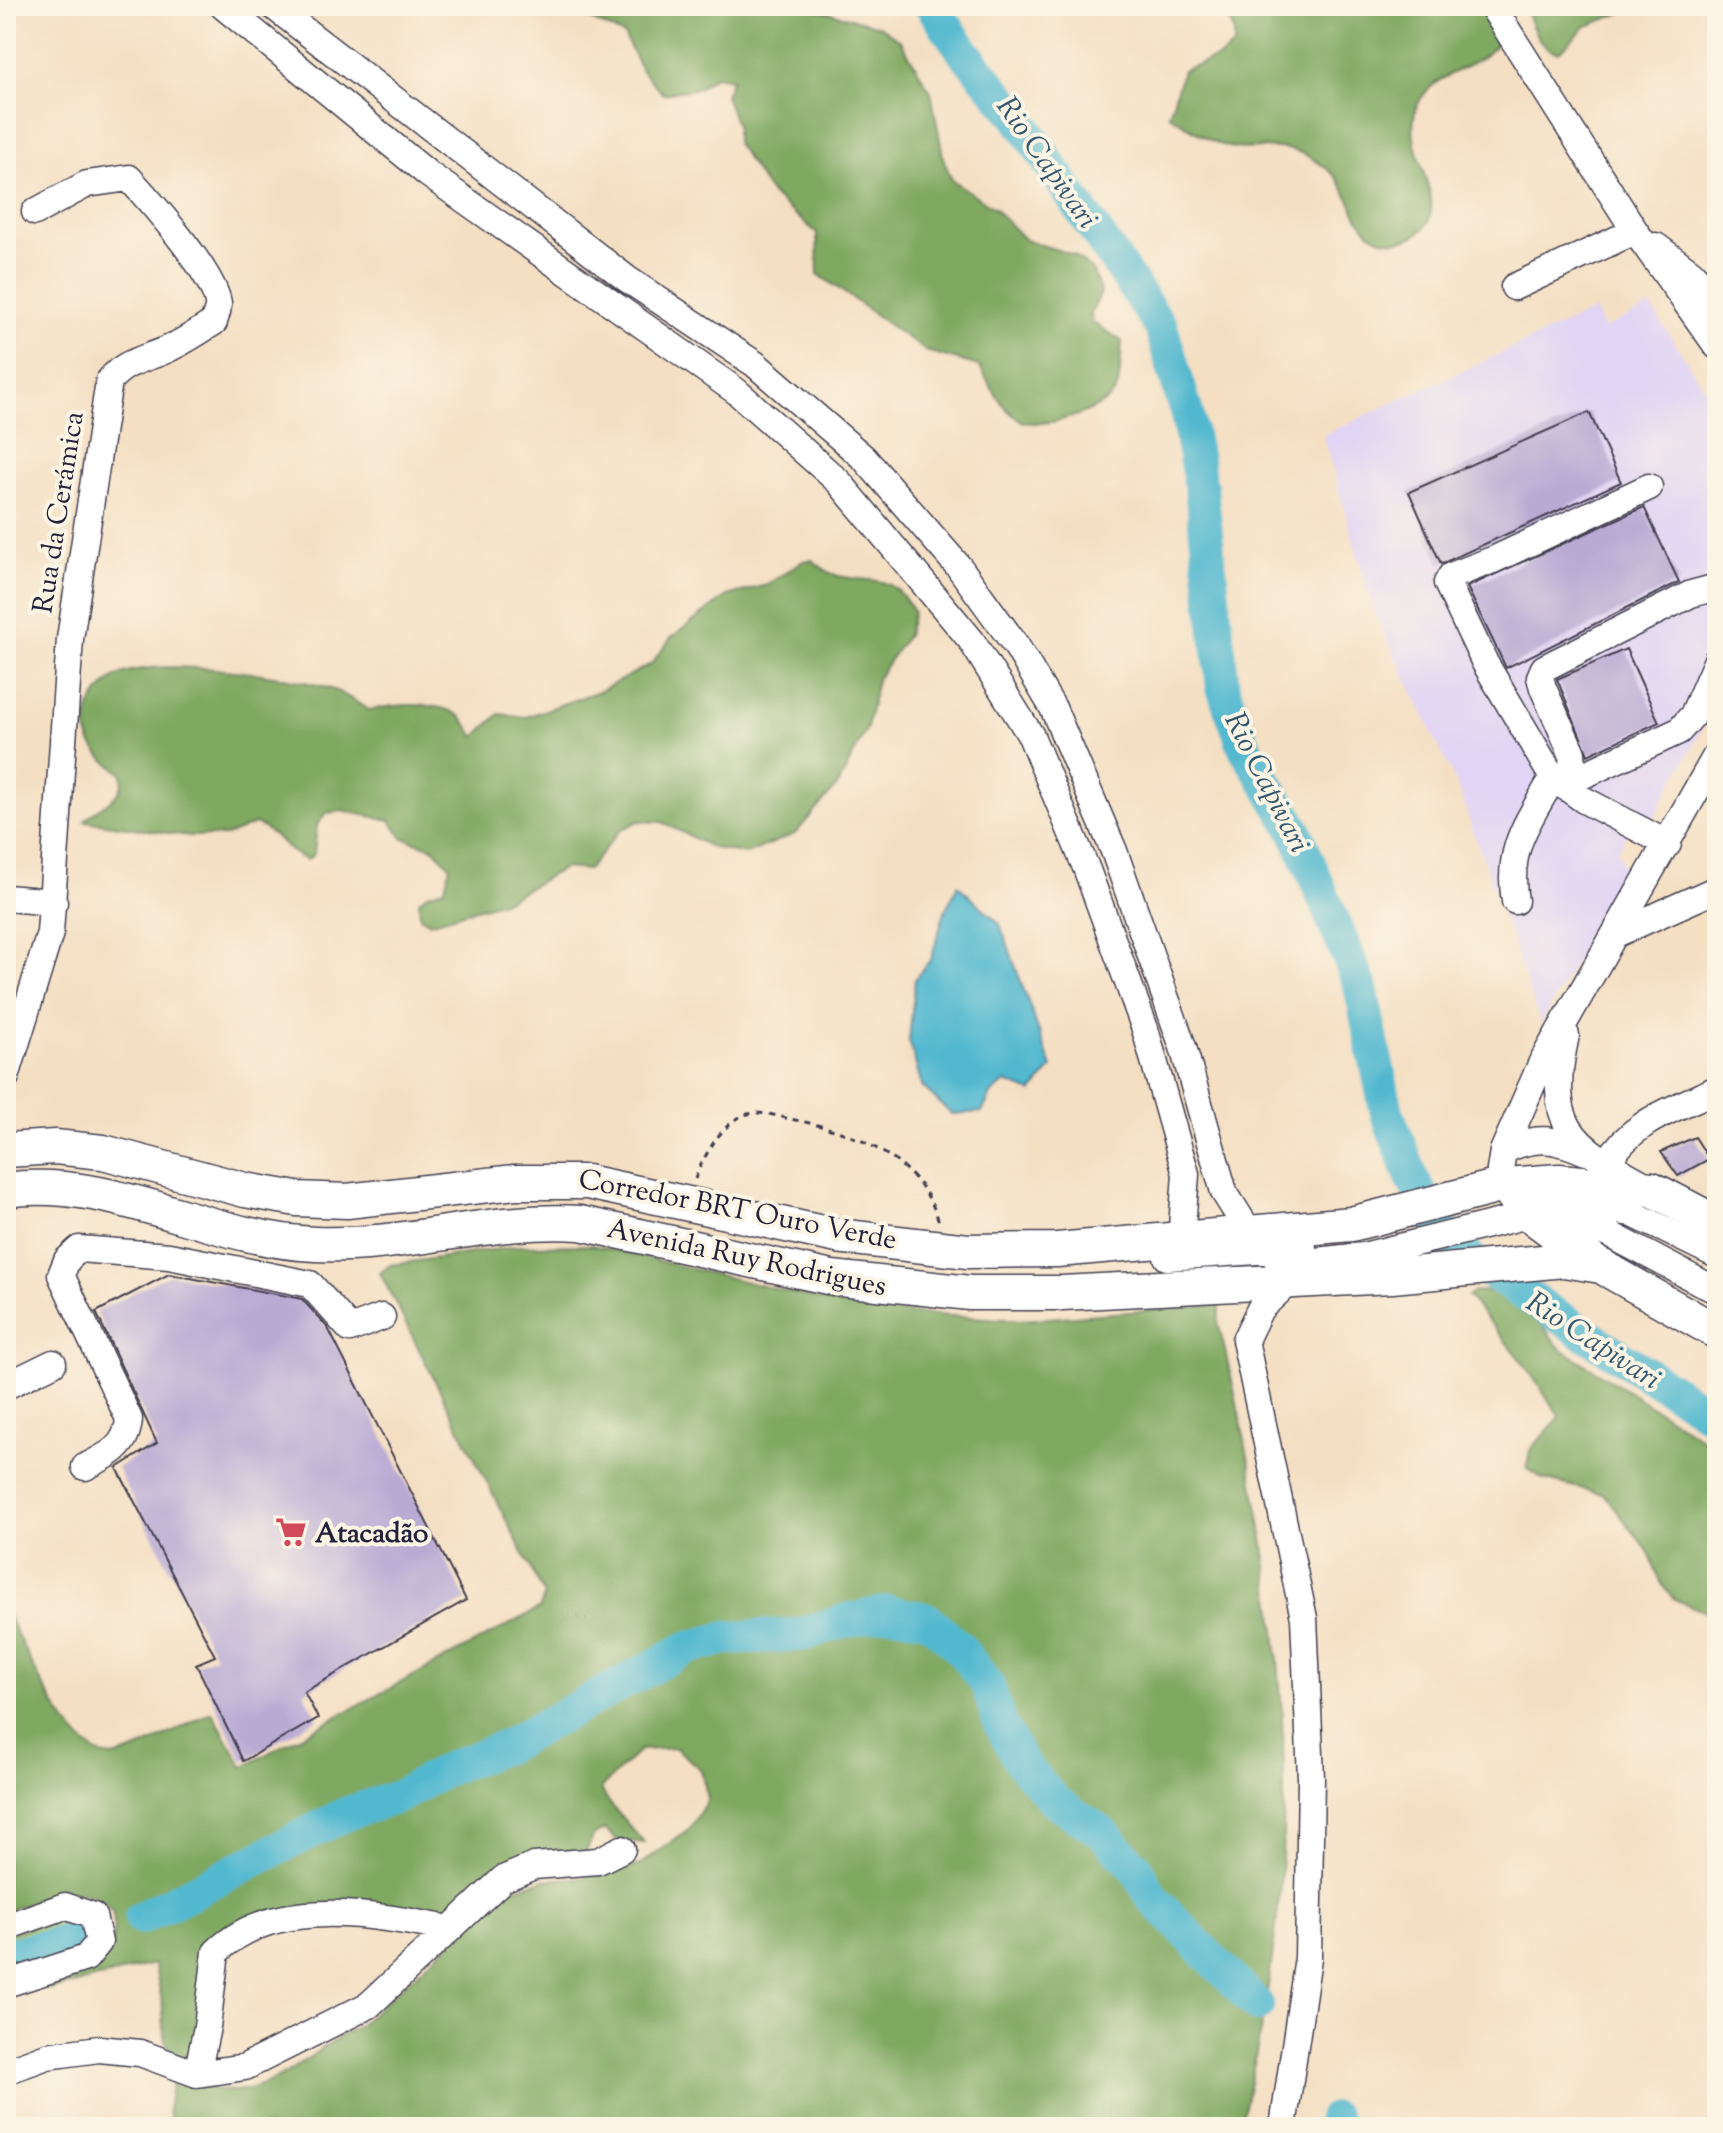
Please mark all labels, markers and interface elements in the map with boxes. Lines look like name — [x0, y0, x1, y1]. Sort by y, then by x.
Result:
water label: Rio Capivari — [985, 89, 1107, 238]
street label: Rua da Cerámica — [24, 409, 96, 616]
water label: Rio Capivari — [1212, 705, 1320, 861]
street label: Corredor BRT Ouro Verde — [575, 1160, 900, 1261]
street label: Avenida Ruy Rodrigues — [603, 1210, 890, 1308]
water label: Rio Capivari — [1517, 1283, 1668, 1402]
supermarket icon: Atacadão — [274, 1515, 308, 1549]
place label: Atacadão — [315, 1515, 428, 1555]

